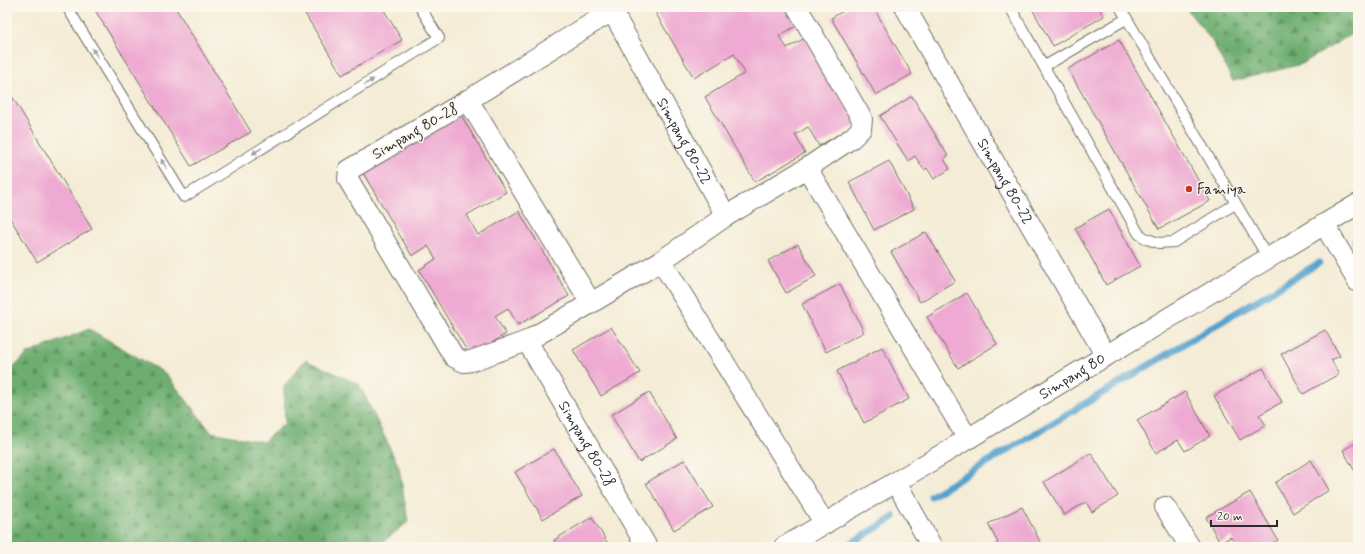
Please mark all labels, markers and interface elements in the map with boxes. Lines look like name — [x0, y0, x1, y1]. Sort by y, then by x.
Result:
one-way arrow — [92, 47, 99, 59]
one-way arrow — [363, 78, 375, 85]
street label: Simpang 80-22 — [651, 95, 716, 189]
street label: Simpang 80-28 — [369, 99, 463, 166]
street label: Simpang 80-22 — [972, 135, 1037, 228]
one-way arrow — [251, 148, 263, 155]
one-way arrow — [160, 158, 167, 170]
place label: Famiya — [1197, 180, 1247, 200]
marker: Famiya — [1184, 184, 1194, 194]
street label: Simpang 80 — [1036, 349, 1110, 405]
street label: Simpang 80-28 — [553, 398, 619, 491]
scale bar — [1211, 502, 1277, 528]
text: 20 m — [1217, 509, 1243, 525]

